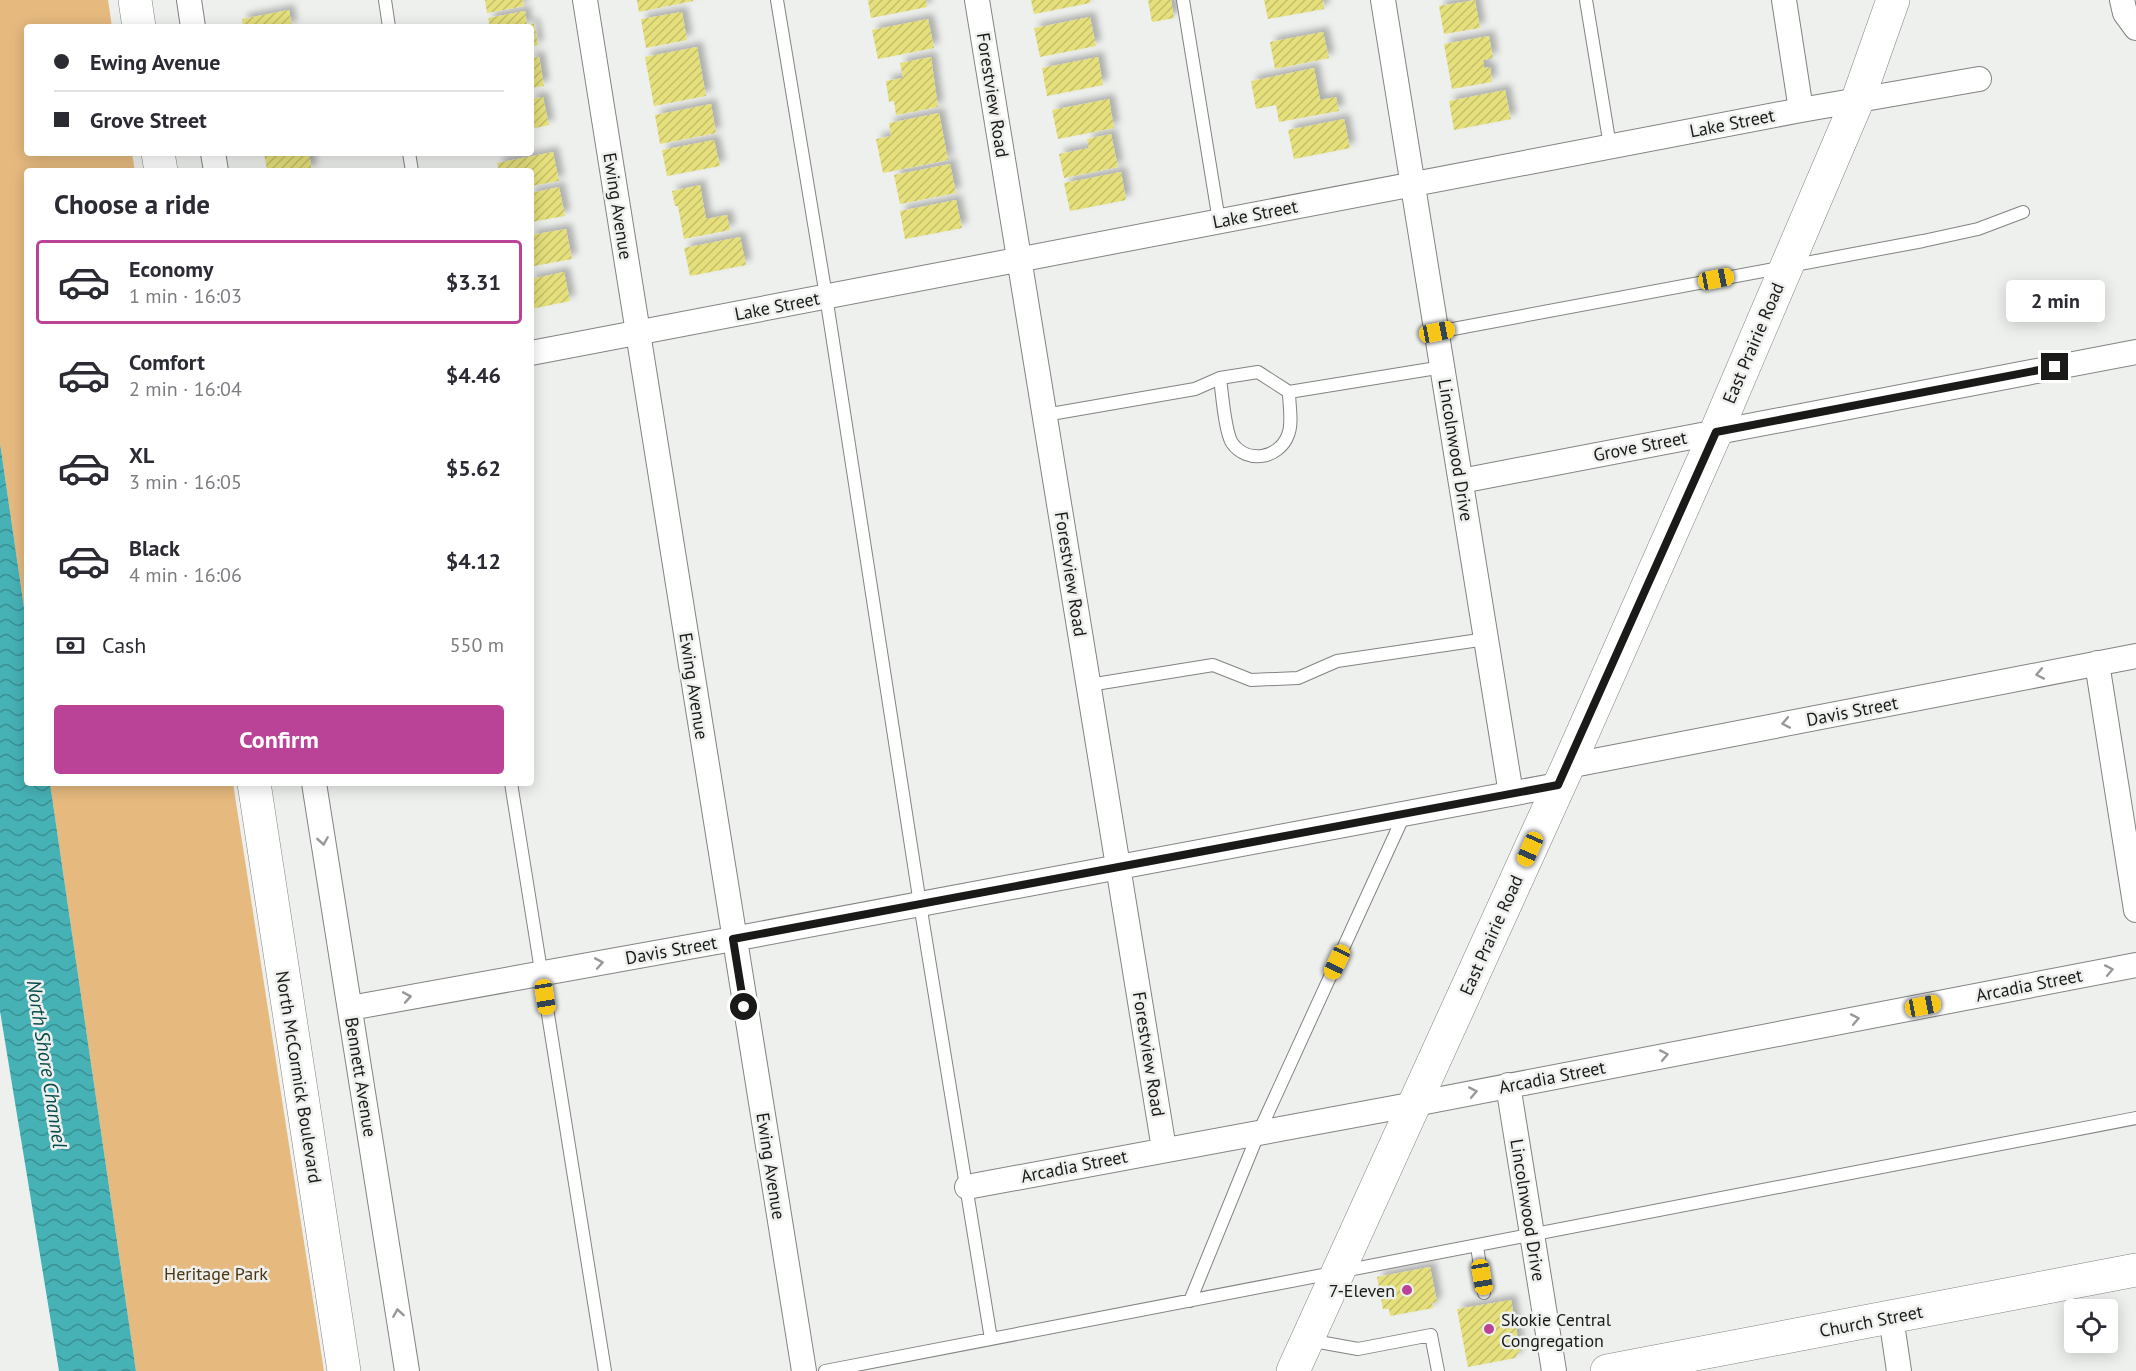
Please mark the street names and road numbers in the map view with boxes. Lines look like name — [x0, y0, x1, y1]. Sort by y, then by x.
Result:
street label: Forestview Road — [972, 31, 1014, 159]
street label: Lake Street — [1687, 103, 1777, 143]
street label: Ewing Avenue — [598, 151, 638, 261]
street label: Lake Street — [1210, 194, 1300, 234]
street label: East Prairie Road — [1717, 279, 1789, 407]
street label: Lake Street — [732, 286, 822, 326]
street label: Lincolnwood Drive — [1433, 377, 1479, 523]
street label: Grove Street — [1591, 426, 1689, 466]
street label: Forestview Road — [1050, 510, 1092, 638]
street label: Ewing Avenue — [674, 631, 714, 741]
street label: Davis Street — [1804, 691, 1900, 731]
street label: East Prairie Road — [1454, 871, 1528, 999]
street label: Davis Street — [623, 931, 719, 969]
street label: Arcadia Street — [1974, 963, 2084, 1007]
street label: North McCormick Boulevard — [271, 969, 327, 1185]
street label: Forestview Road — [1128, 990, 1170, 1118]
street label: Bennett Avenue — [340, 1015, 382, 1139]
street label: Arcadia Street — [1497, 1055, 1607, 1099]
street label: Ewing Avenue — [751, 1111, 791, 1221]
street label: Lincolnwood Drive — [1505, 1137, 1551, 1283]
street label: Arcadia Street — [1019, 1144, 1129, 1188]
street label: Church Street — [1817, 1300, 1925, 1342]

